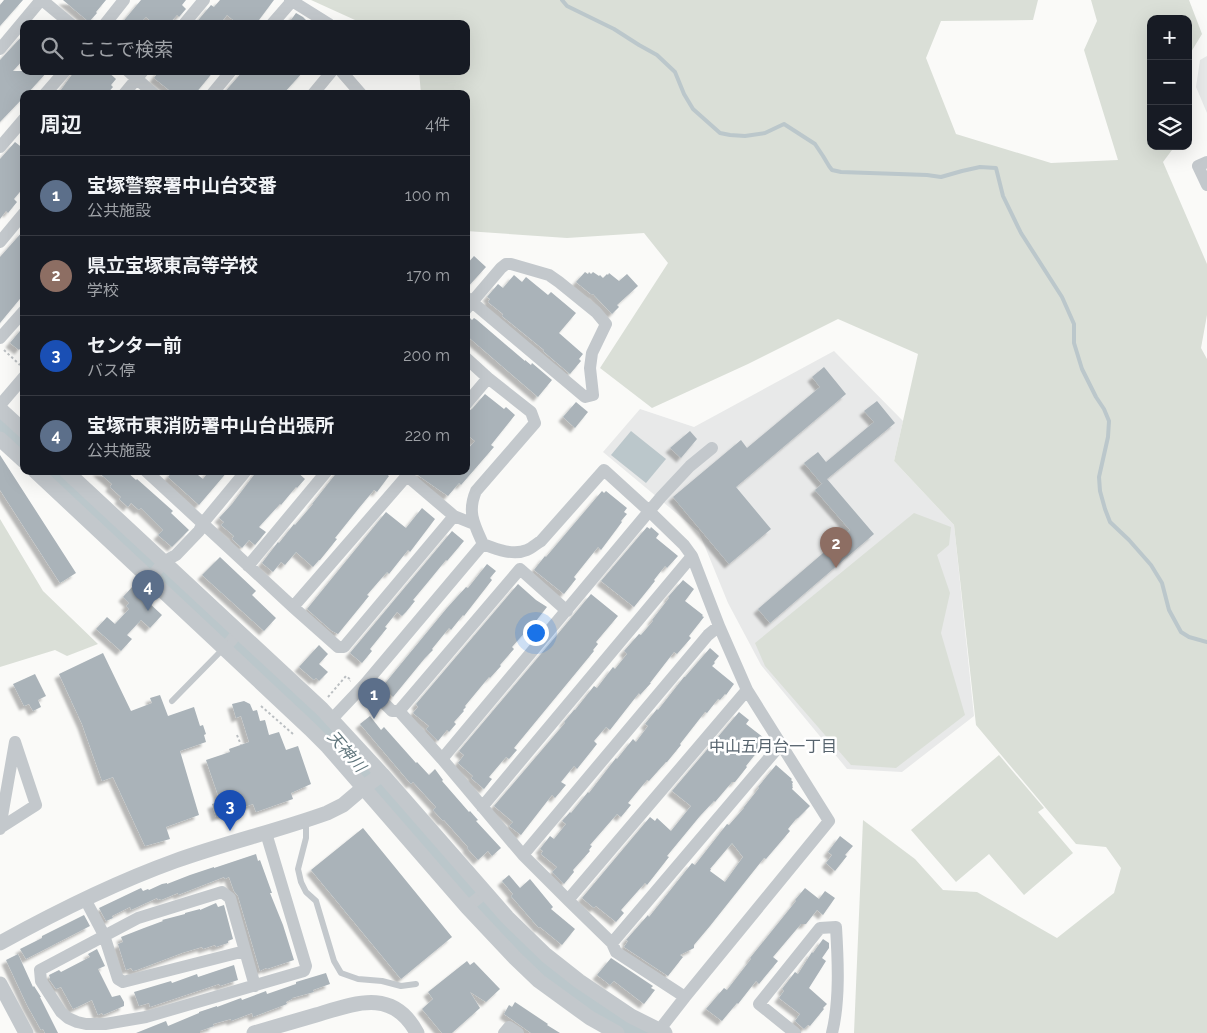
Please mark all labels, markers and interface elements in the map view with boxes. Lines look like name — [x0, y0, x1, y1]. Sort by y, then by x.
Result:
map controls — [1147, 15, 1192, 150]
button: + — [1147, 15, 1192, 60]
search box — [20, 20, 470, 75]
icon: search — [38, 34, 66, 62]
text: ここで検索 — [78, 38, 173, 60]
button: − — [1147, 60, 1192, 105]
button: layers — [1147, 105, 1192, 150]
text: 周辺 — [40, 112, 82, 137]
text: 4件 — [425, 115, 450, 134]
text: 宝塚警察署中山台交番 — [87, 174, 277, 196]
text: 1 — [52, 186, 60, 205]
text: 100 m — [405, 186, 450, 205]
text: 公共施設 — [87, 201, 151, 220]
text: 県立宝塚東高等学校 — [87, 254, 258, 276]
text: 2 — [51, 266, 61, 285]
text: 170 m — [406, 266, 450, 285]
text: 学校 — [87, 281, 119, 300]
text: センター前 — [87, 334, 182, 356]
text: 3 — [52, 346, 60, 365]
text: 200 m — [403, 346, 450, 365]
text: バス停 — [87, 361, 135, 380]
text: 宝塚市東消防署中山台出張所 — [87, 414, 334, 436]
text: 4 — [51, 426, 61, 445]
text: 220 m — [405, 426, 450, 445]
text: 公共施設 — [87, 441, 151, 460]
pin: 2 — [820, 527, 852, 568]
pin: 4 — [132, 570, 164, 611]
your location — [523, 620, 549, 646]
pin: 1 — [358, 678, 390, 719]
water label: 天神川 — [324, 727, 371, 777]
district label: 中山五月台一丁目 — [709, 737, 837, 756]
pin: 3 — [214, 790, 246, 831]

